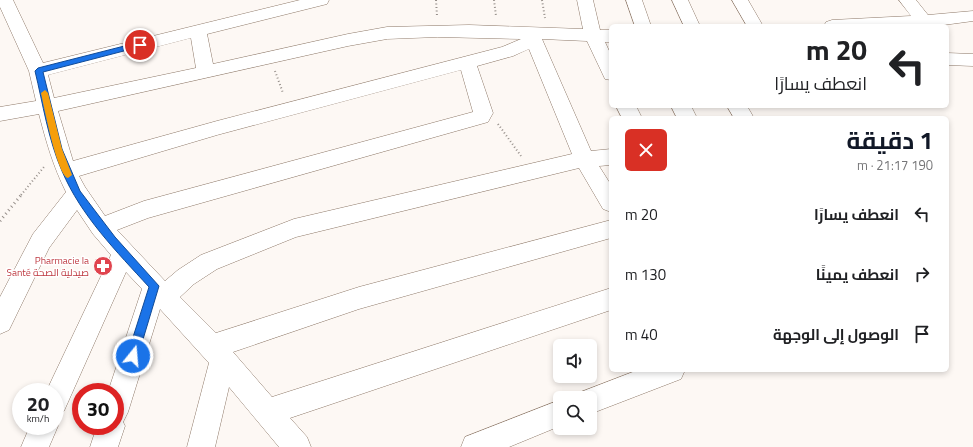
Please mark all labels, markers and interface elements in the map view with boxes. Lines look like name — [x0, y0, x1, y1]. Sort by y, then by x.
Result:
pin — [123, 28, 157, 62]
text: 20 m — [806, 28, 867, 71]
icon: arrive — [129, 34, 151, 56]
icon: left — [881, 40, 933, 92]
text: انعطف يسارًا — [774, 70, 867, 97]
text: 1 دقيقة — [846, 122, 933, 158]
button: close — [625, 129, 667, 171]
text: 190 m · 21:17 — [857, 155, 933, 175]
text: 20 m — [625, 203, 658, 226]
text: انعطف يسارًا — [814, 203, 899, 226]
icon: left — [911, 203, 933, 225]
place label: Pharmacie la Santé صيدلية الصحة — [7, 253, 89, 280]
pharmacy icon: Pharmacie la Santé صيدلية الصحة — [92, 255, 114, 277]
text: 130 m — [625, 263, 666, 286]
text: انعطف يمينًا — [816, 263, 899, 286]
icon: right — [911, 263, 933, 285]
text: 40 m — [625, 323, 658, 346]
text: الوصول إلى الوجهة — [773, 323, 899, 346]
icon: arrive — [911, 323, 933, 345]
position arrow — [112, 335, 154, 377]
map controls — [553, 339, 597, 435]
button: sound — [553, 339, 597, 383]
speed limit sign: 30 — [72, 383, 124, 435]
text: 20 — [27, 388, 49, 419]
button: search — [553, 391, 597, 435]
text: km/h — [27, 411, 49, 426]

